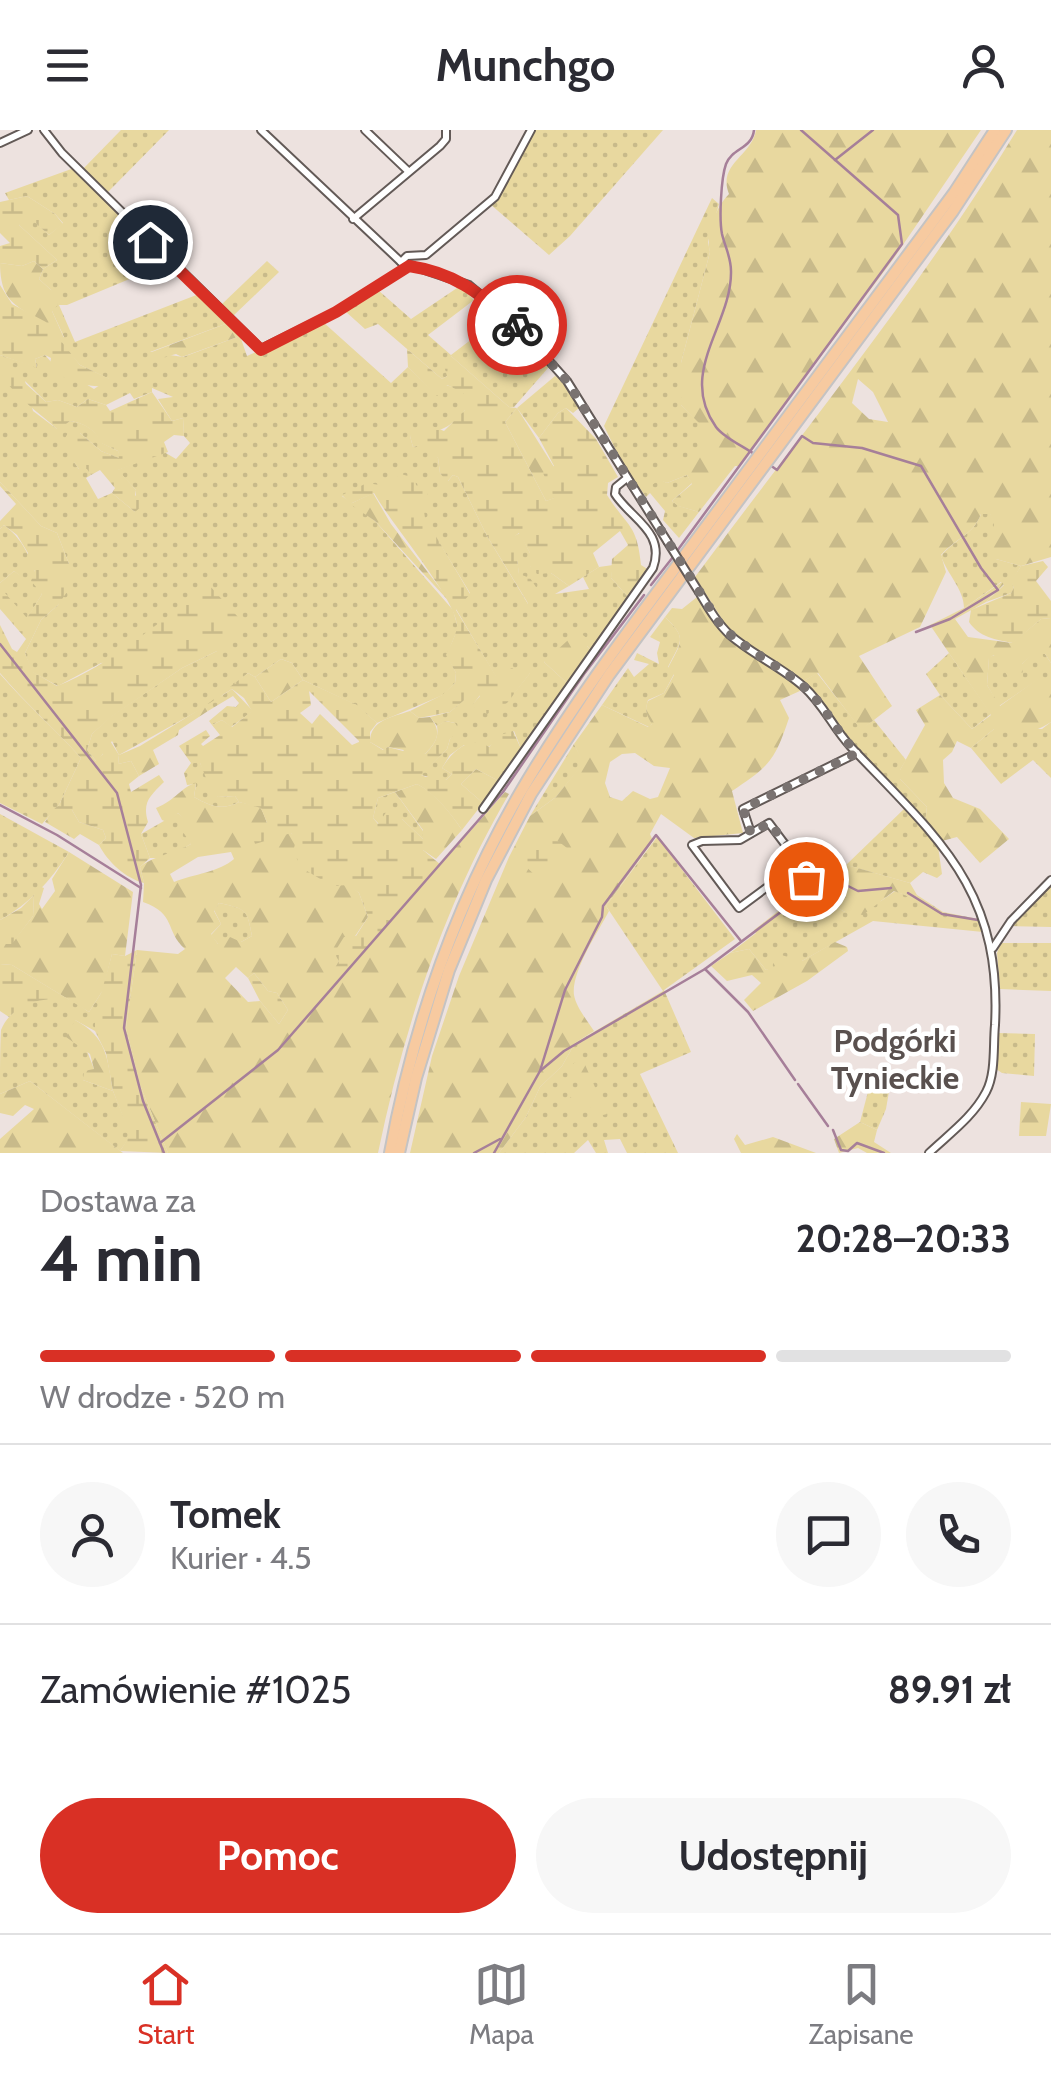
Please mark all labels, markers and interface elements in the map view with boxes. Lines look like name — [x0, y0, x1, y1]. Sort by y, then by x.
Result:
icon: menu — [40, 38, 95, 93]
text: Munchgo — [436, 38, 615, 92]
icon: person — [956, 38, 1011, 93]
pin — [108, 200, 193, 285]
icon: home — [123, 215, 178, 270]
courier — [467, 275, 567, 375]
icon: bike — [490, 298, 545, 353]
pin — [764, 837, 849, 922]
icon: bag — [779, 852, 834, 907]
district label: Podgórki Tynieckie — [831, 1021, 959, 1097]
text: Dostawa za — [40, 1181, 196, 1220]
text: 20:28–20:33 — [796, 1215, 1011, 1262]
text: 4 min — [40, 1218, 203, 1297]
text: W drodze · 520 m — [40, 1377, 285, 1416]
button: person — [40, 1482, 145, 1587]
button: chat — [776, 1482, 881, 1587]
button: phone — [906, 1482, 1011, 1587]
text: Tomek — [170, 1491, 281, 1538]
text: Kurier · 4.5 — [170, 1538, 312, 1577]
text: Zamówienie #1025 — [40, 1666, 351, 1713]
text: 89.91 zł — [888, 1666, 1011, 1713]
button: Pomoc — [40, 1798, 516, 1913]
button: Udostępnij — [536, 1798, 1011, 1913]
tab: Start — [137, 1957, 194, 2051]
tab: Mapa — [469, 1957, 534, 2051]
tab: Zapisane — [809, 1957, 914, 2051]

